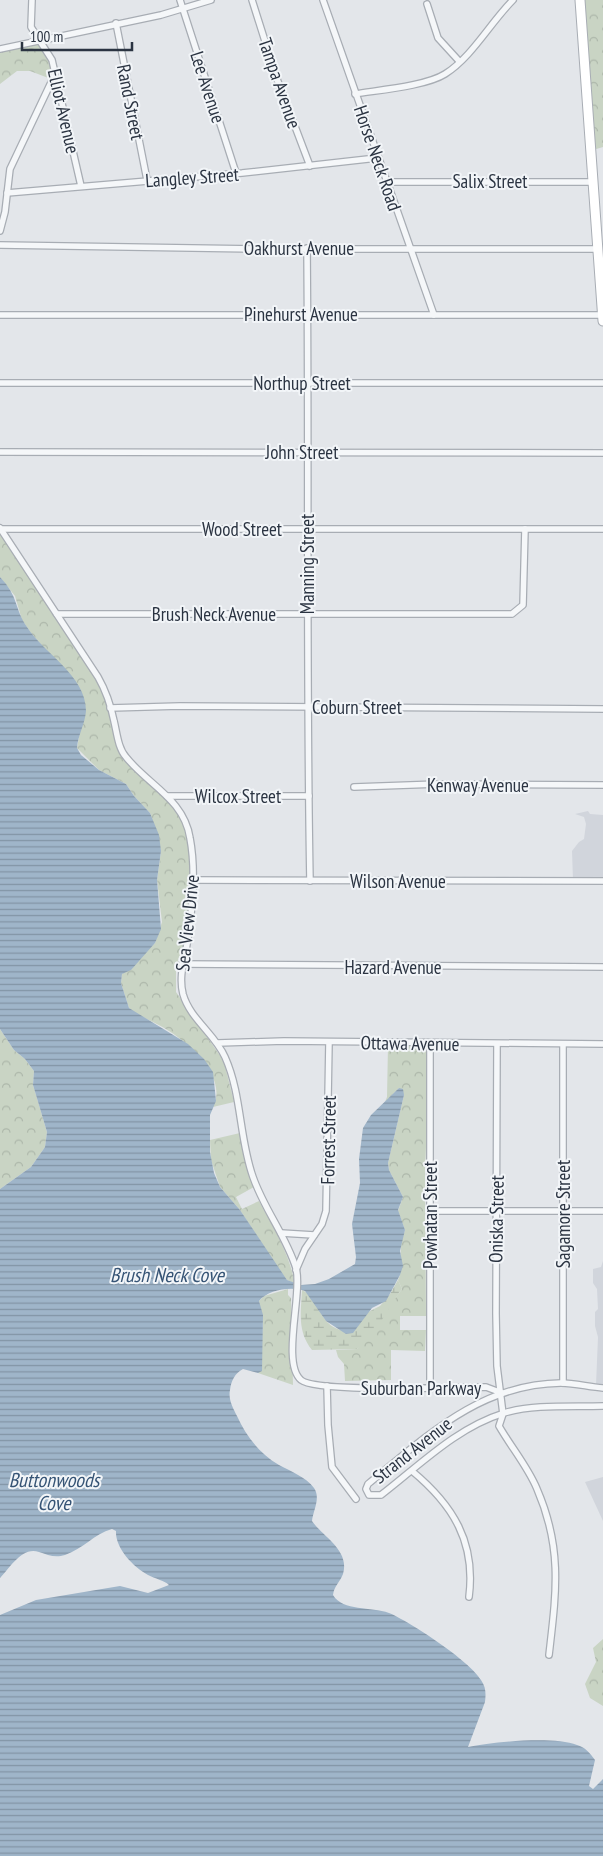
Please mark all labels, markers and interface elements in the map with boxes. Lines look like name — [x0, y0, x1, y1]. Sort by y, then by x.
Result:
scale bar — [22, 20, 132, 52]
text: 100 m — [30, 27, 63, 46]
street label: Tampa Avenue — [253, 35, 307, 132]
street label: Lee Avenue — [185, 48, 231, 126]
street label: Rand Street — [112, 62, 150, 143]
street label: Elliot Avenue — [43, 66, 85, 156]
street label: Horse Neck Road — [349, 102, 407, 214]
street label: Langley Street — [144, 162, 240, 192]
street label: Salix Street — [452, 169, 528, 193]
street label: Oakhurst Avenue — [244, 236, 354, 260]
street label: Pinehurst Avenue — [244, 302, 358, 326]
street label: Northup Street — [253, 371, 352, 395]
street label: John Street — [265, 440, 339, 464]
street label: Manning Street — [295, 513, 319, 614]
street label: Wood Street — [202, 517, 283, 541]
street label: Brush Neck Avenue — [152, 602, 276, 626]
street label: Coburn Street — [312, 695, 403, 719]
street label: Kenway Avenue — [427, 773, 529, 797]
street label: Wilcox Street — [195, 784, 282, 808]
street label: Wilson Avenue — [350, 869, 446, 893]
street label: Sea View Drive — [170, 873, 204, 973]
street label: Hazard Avenue — [344, 955, 442, 979]
street label: Ottawa Avenue — [360, 1030, 460, 1056]
street label: Forrest Street — [315, 1094, 341, 1185]
street label: Sagamore Street — [551, 1159, 575, 1268]
street label: Powhatan Street — [418, 1160, 442, 1269]
street label: Oniska Street — [483, 1174, 509, 1263]
water label: Brush Neck Cove — [110, 1262, 226, 1288]
street label: Suburban Parkway — [361, 1376, 482, 1400]
street label: Strand Avenue — [367, 1411, 457, 1488]
water label: Buttonwoods Cove — [9, 1467, 102, 1516]

